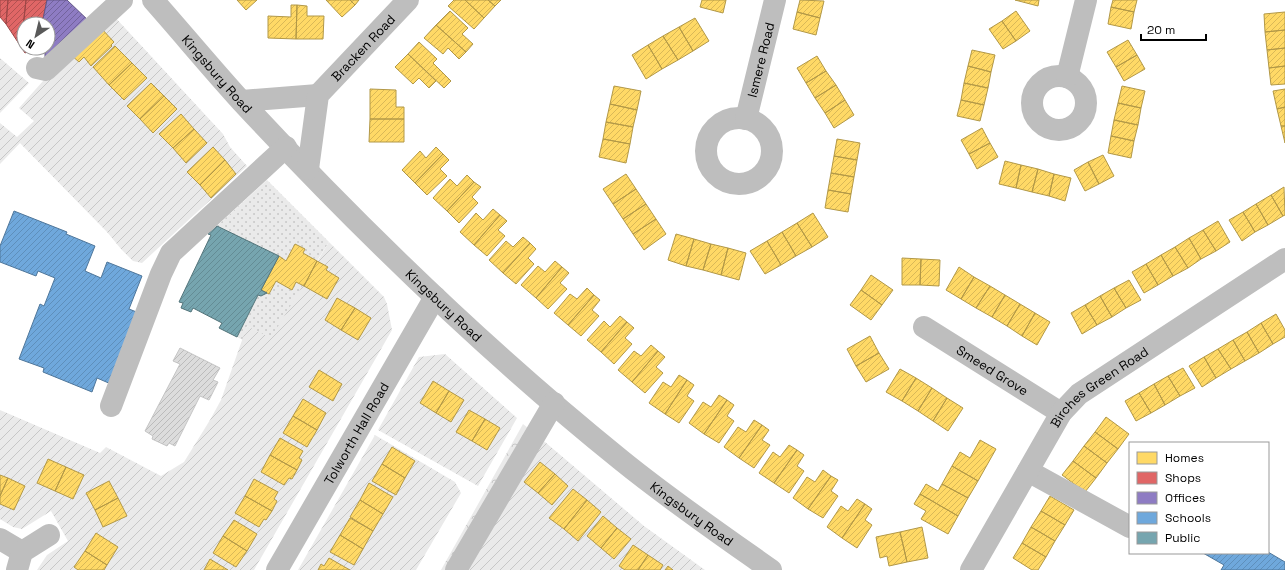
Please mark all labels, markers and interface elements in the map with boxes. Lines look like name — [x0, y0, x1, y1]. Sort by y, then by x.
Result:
street label: Bracken Road — [328, 11, 399, 85]
north arrow — [16, 16, 56, 56]
scale bar — [1141, 16, 1206, 42]
street label: Ismere Road — [744, 21, 778, 99]
text: 20 m — [1147, 22, 1175, 38]
street label: Kingsbury Road — [178, 31, 256, 117]
text: N — [23, 36, 37, 52]
street label: Kingsbury Road — [402, 266, 486, 346]
street label: Smeed Grove — [953, 342, 1031, 399]
street label: Birches Green Road — [1047, 343, 1152, 430]
street label: Tolworth Hall Road — [320, 379, 393, 488]
legend — [1129, 442, 1269, 554]
text: Homes — [1165, 450, 1204, 466]
text: Shops — [1165, 470, 1201, 486]
street label: Kingsbury Road — [647, 478, 736, 550]
text: Offices — [1165, 490, 1205, 506]
text: Schools — [1165, 510, 1211, 526]
text: Public — [1165, 530, 1200, 546]

